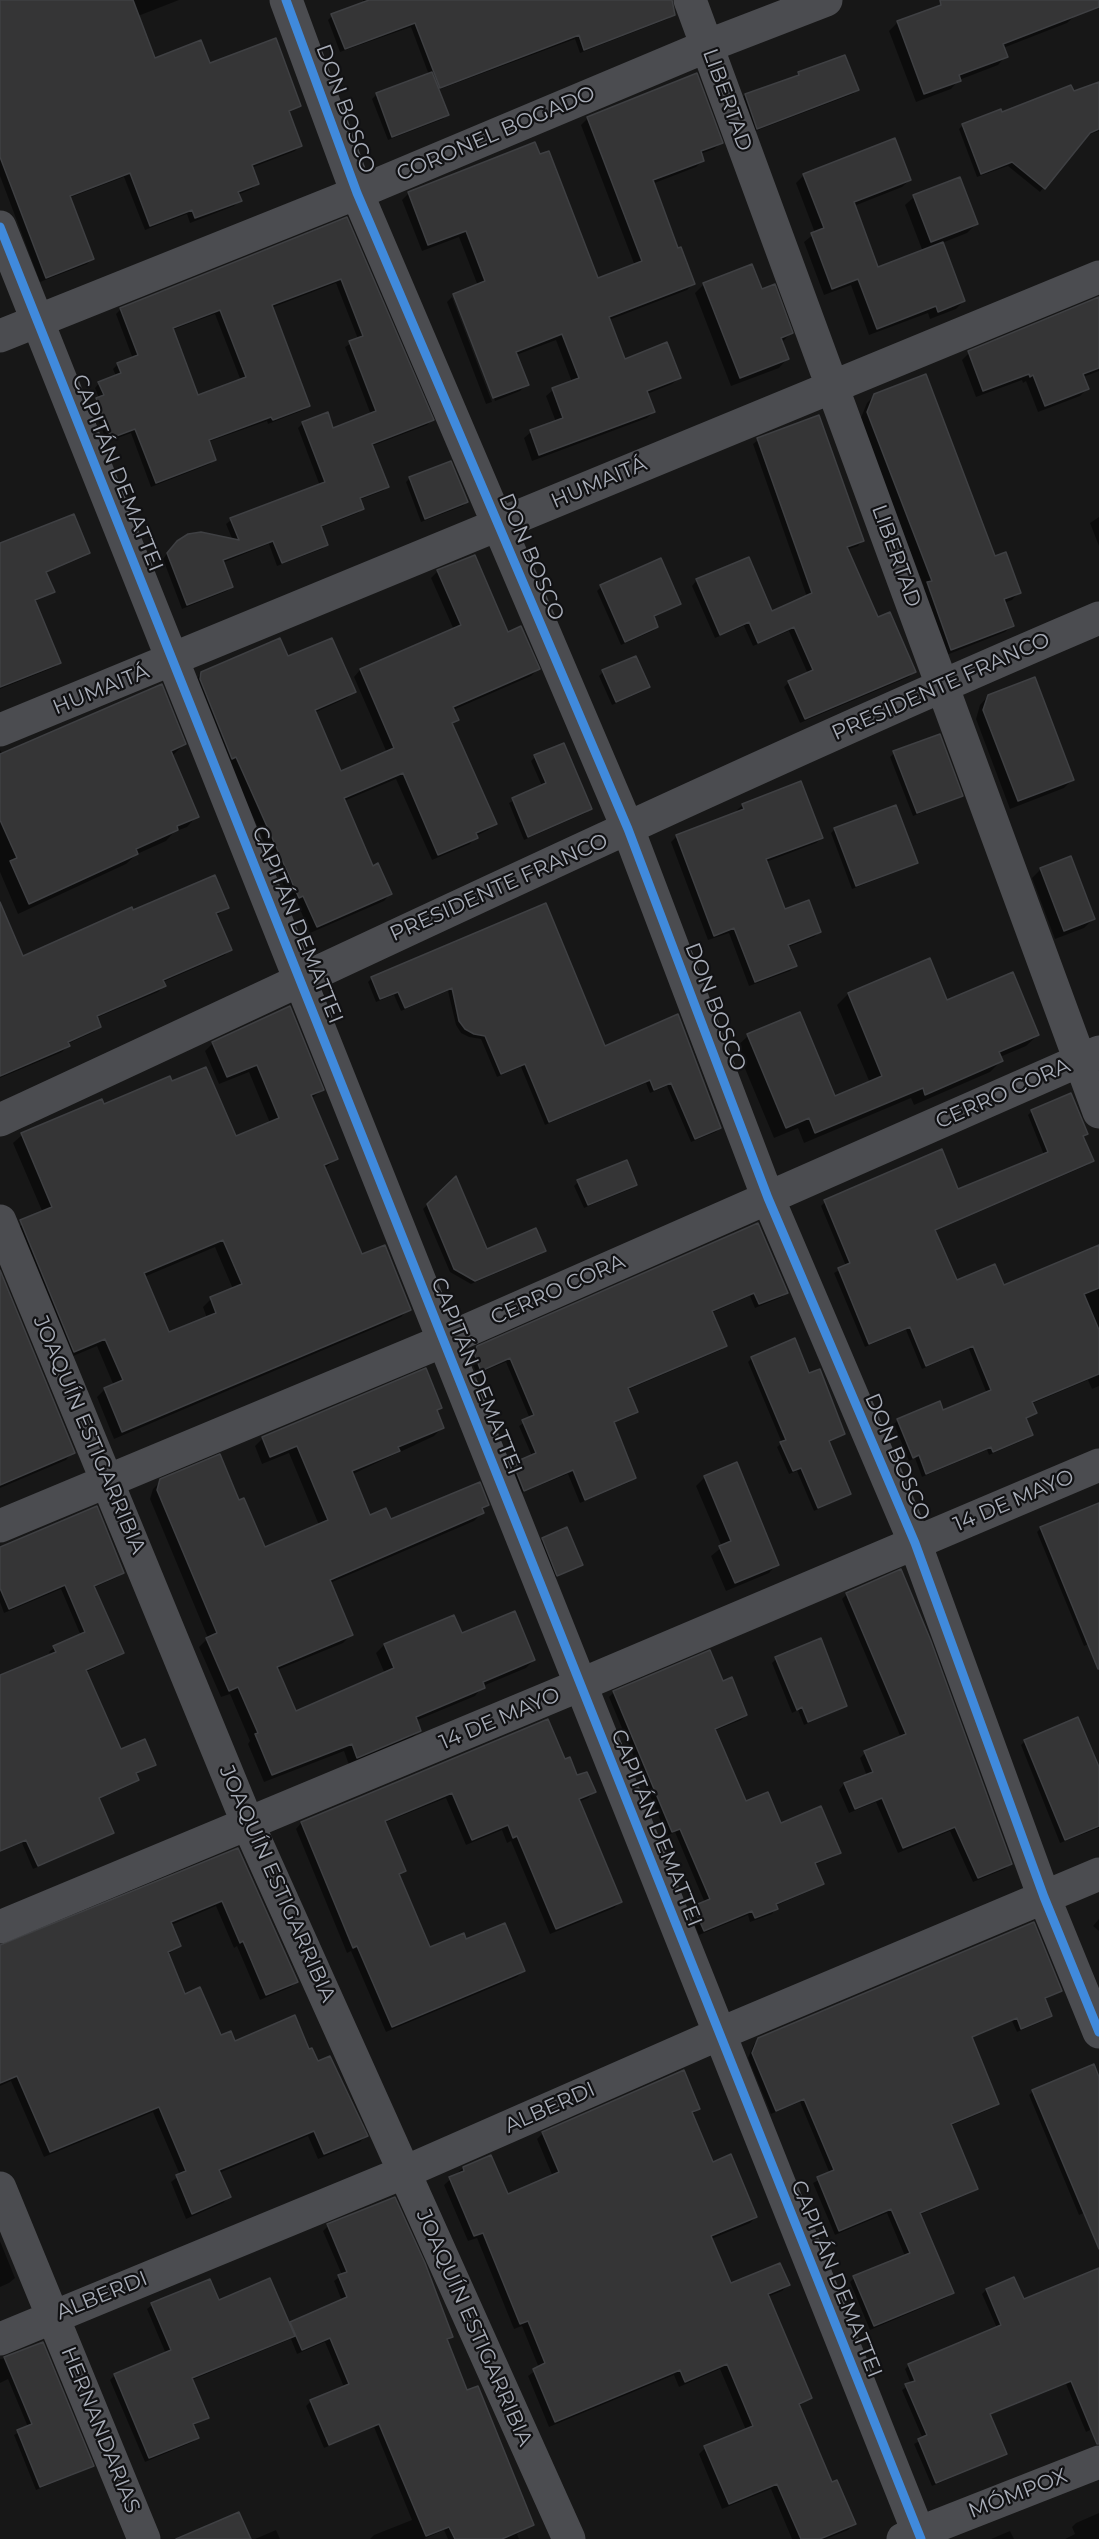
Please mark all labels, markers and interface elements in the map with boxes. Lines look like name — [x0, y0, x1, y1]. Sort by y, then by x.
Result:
street label: DON BOSCO — [310, 41, 380, 177]
street label: LIBERTAD — [697, 45, 757, 155]
street label: CORONEL BOGADO — [393, 81, 599, 187]
street label: CAPITÁN DEMATTEI — [66, 371, 168, 575]
street label: HUMAITÁ — [547, 452, 651, 514]
street label: DON BOSCO — [493, 490, 569, 624]
street label: LIBERTAD — [866, 501, 926, 611]
street label: PRESIDENTE FRANCO — [828, 628, 1054, 746]
street label: HUMAITÁ — [49, 659, 153, 721]
street label: CAPITÁN DEMATTEI — [246, 823, 348, 1027]
street label: PRESIDENTE FRANCO — [386, 829, 612, 947]
street label: DON BOSCO — [679, 939, 751, 1075]
street label: CERRO CORA — [932, 1053, 1074, 1135]
street label: CERRO CORA — [487, 1249, 629, 1331]
street label: CAPITÁN DEMATTEI — [425, 1274, 527, 1478]
street label: JOAQUÍN ESTIGARRIBIA — [27, 1312, 151, 1558]
street label: DON BOSCO — [859, 1390, 935, 1524]
street label: 14 DE MAYO — [950, 1464, 1078, 1538]
street label: 14 DE MAYO — [436, 1682, 564, 1756]
street label: CAPITÁN DEMATTEI — [605, 1726, 707, 1930]
street label: JOAQUÍN ESTIGARRIBIA — [213, 1762, 341, 2006]
street label: ALBERDI — [501, 2077, 599, 2139]
street label: CAPITÁN DEMATTEI — [785, 2177, 887, 2381]
street label: JOAQUÍN ESTIGARRIBIA — [410, 2206, 538, 2450]
street label: ALBERDI — [53, 2266, 151, 2326]
street label: HERNANDARIAS — [55, 2343, 145, 2517]
street label: MÓMPOX — [965, 2464, 1071, 2524]

